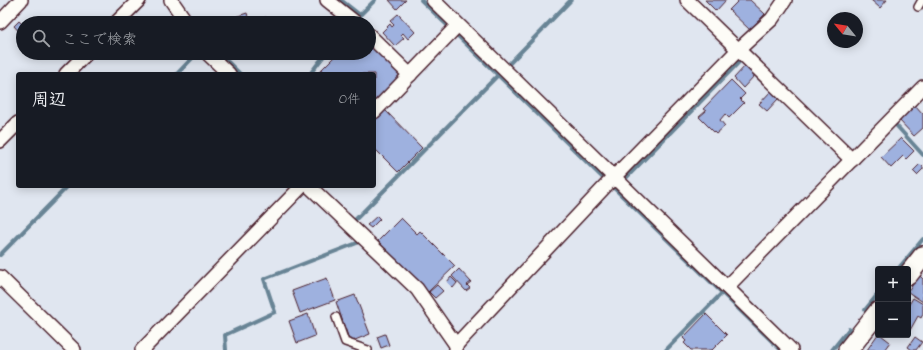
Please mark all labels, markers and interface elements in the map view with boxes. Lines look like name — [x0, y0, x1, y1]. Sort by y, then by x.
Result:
north arrow — [827, 12, 863, 48]
search box — [16, 16, 376, 60]
icon: search — [30, 27, 52, 49]
text: ここで検索 — [62, 29, 137, 50]
text: 周辺 — [32, 88, 66, 112]
text: 0件 — [339, 90, 360, 108]
map controls — [875, 266, 911, 338]
button: + — [875, 266, 911, 302]
button: − — [875, 302, 911, 338]

